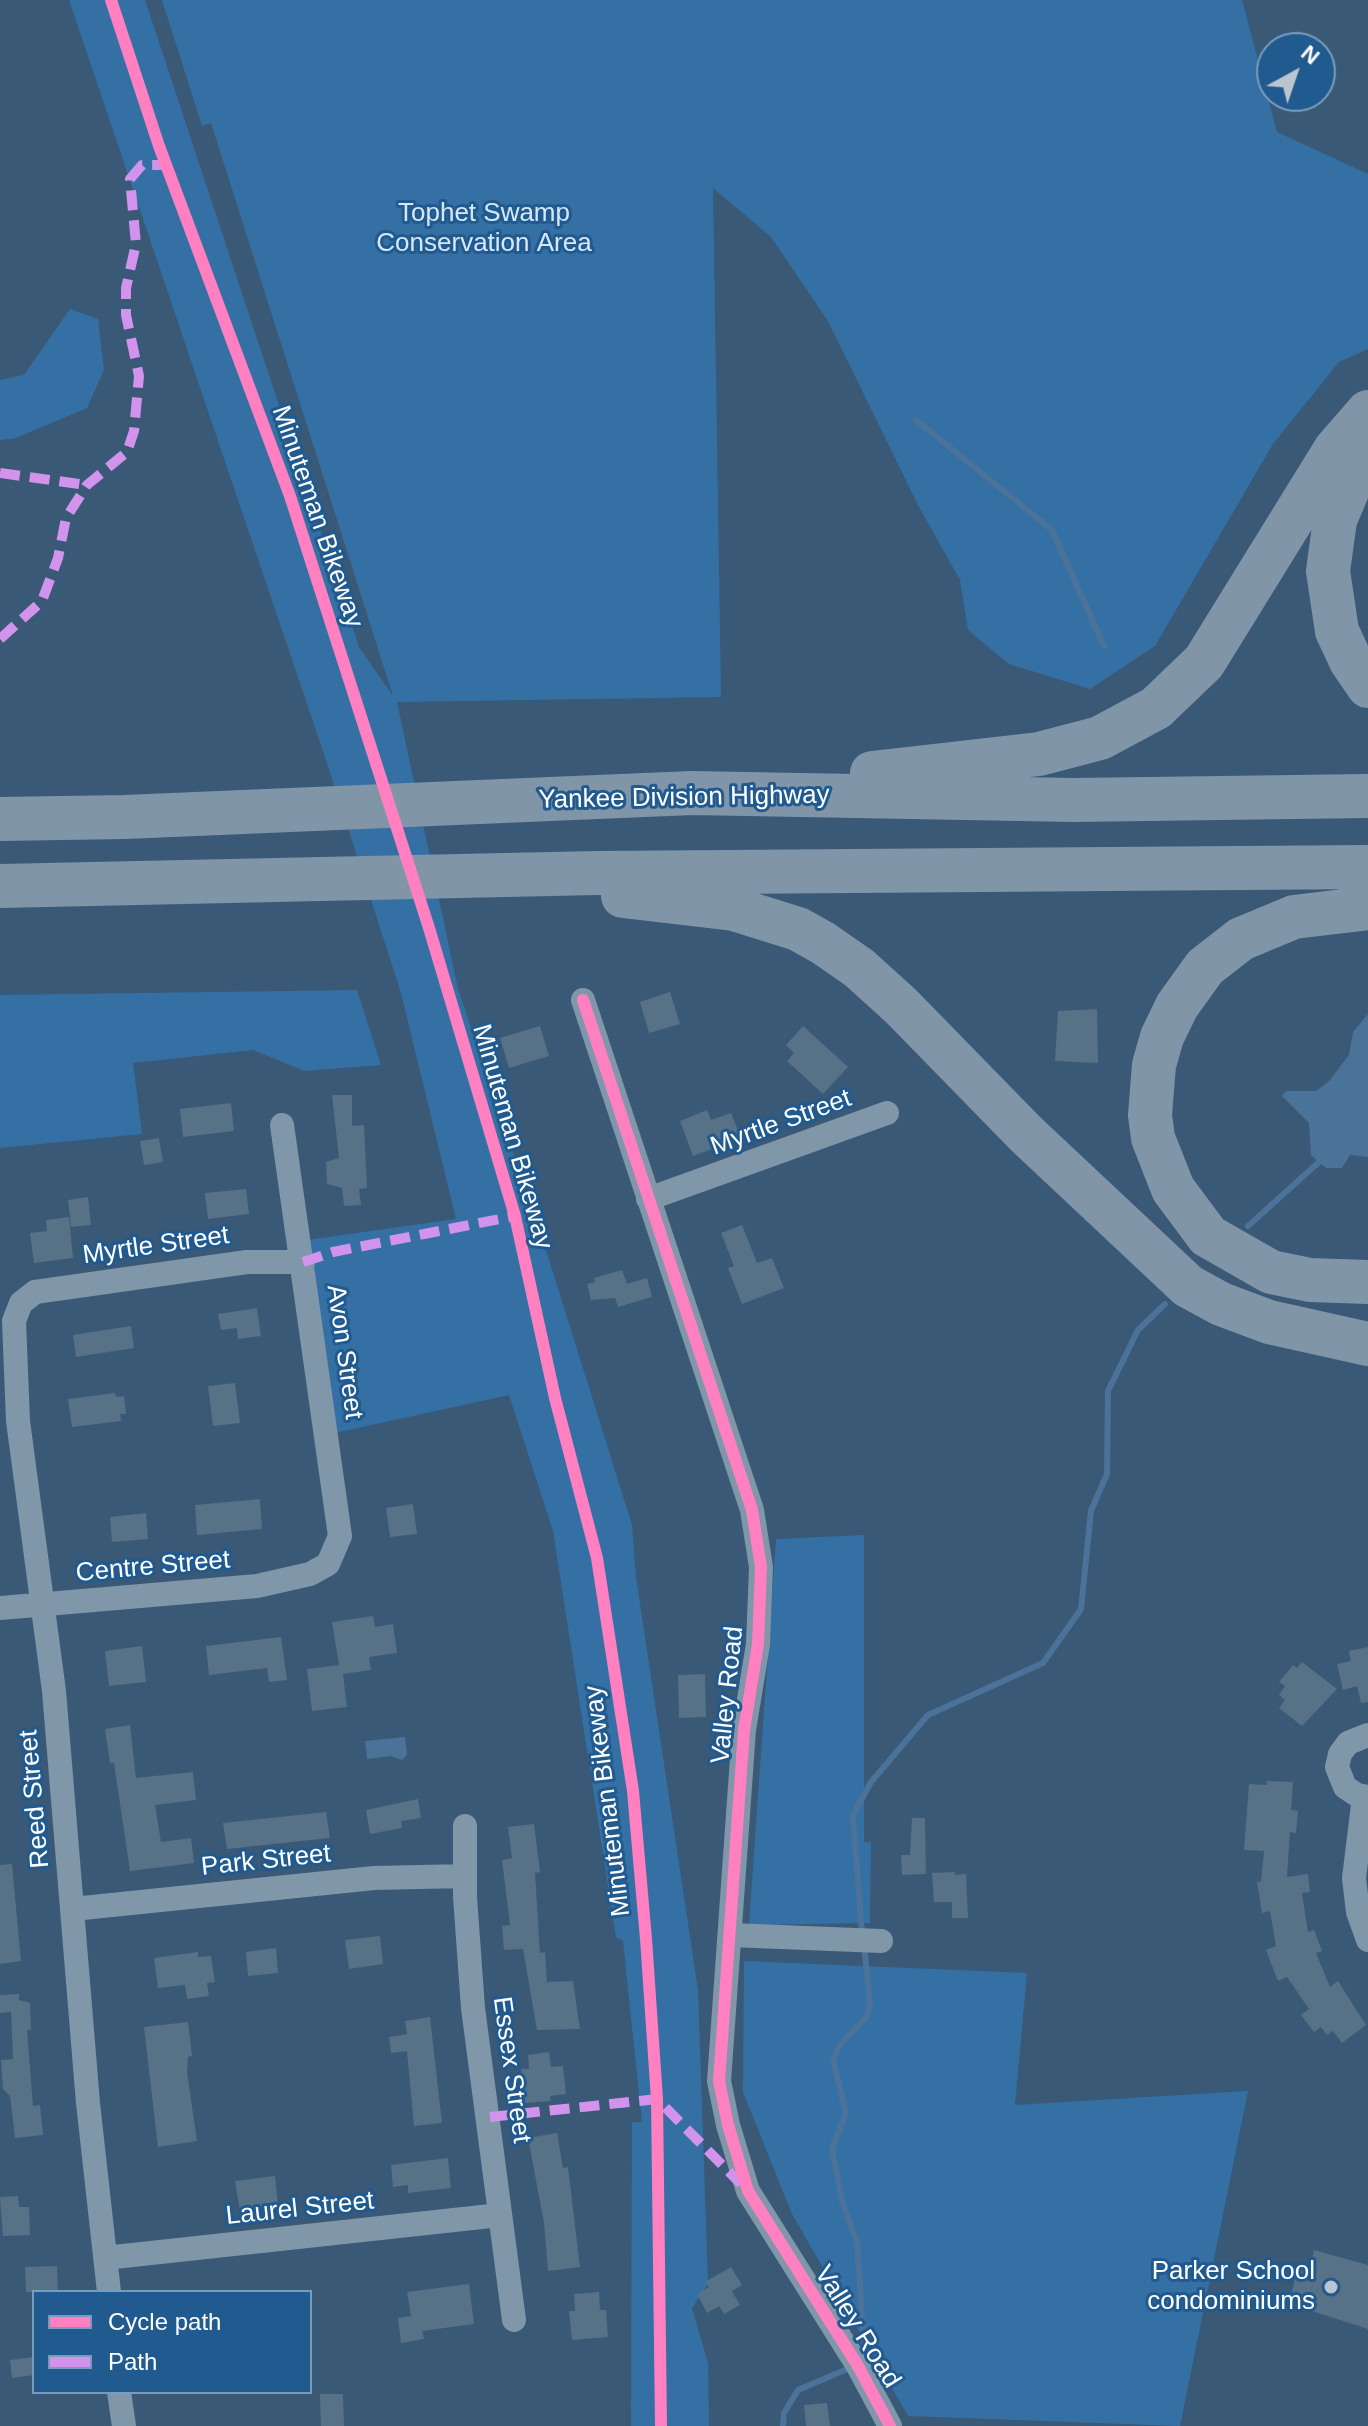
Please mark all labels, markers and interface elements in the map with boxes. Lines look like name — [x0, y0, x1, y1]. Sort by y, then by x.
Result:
north arrow — [1256, 32, 1336, 112]
text: N — [1296, 40, 1325, 69]
park label: Tophet Swamp Conservation Area — [376, 198, 592, 260]
street label: Minuteman Bikeway — [264, 402, 370, 632]
street label: Yankee Division Highway — [538, 780, 830, 816]
street label: Minuteman Bikeway — [465, 1021, 559, 1253]
street label: Myrtle Street — [706, 1083, 856, 1163]
street label: Myrtle Street — [81, 1220, 231, 1272]
street label: Avon Street — [319, 1283, 369, 1421]
street label: Centre Street — [75, 1545, 231, 1589]
street label: Valley Road — [705, 1625, 751, 1765]
street label: Minuteman Bikeway — [578, 1684, 638, 1918]
street label: Reed Street — [13, 1729, 57, 1869]
street label: Park Street — [200, 1839, 332, 1883]
street label: Essex Street — [485, 1995, 537, 2145]
street label: Laurel Street — [224, 2186, 376, 2232]
place label: Parker School condominiums — [1147, 2256, 1315, 2318]
street label: Valley Road — [807, 2260, 907, 2394]
marker: Parker School condominiums — [1322, 2278, 1340, 2296]
legend — [32, 2290, 312, 2394]
text: Cycle path — [108, 2308, 221, 2335]
text: Path — [108, 2348, 157, 2375]

